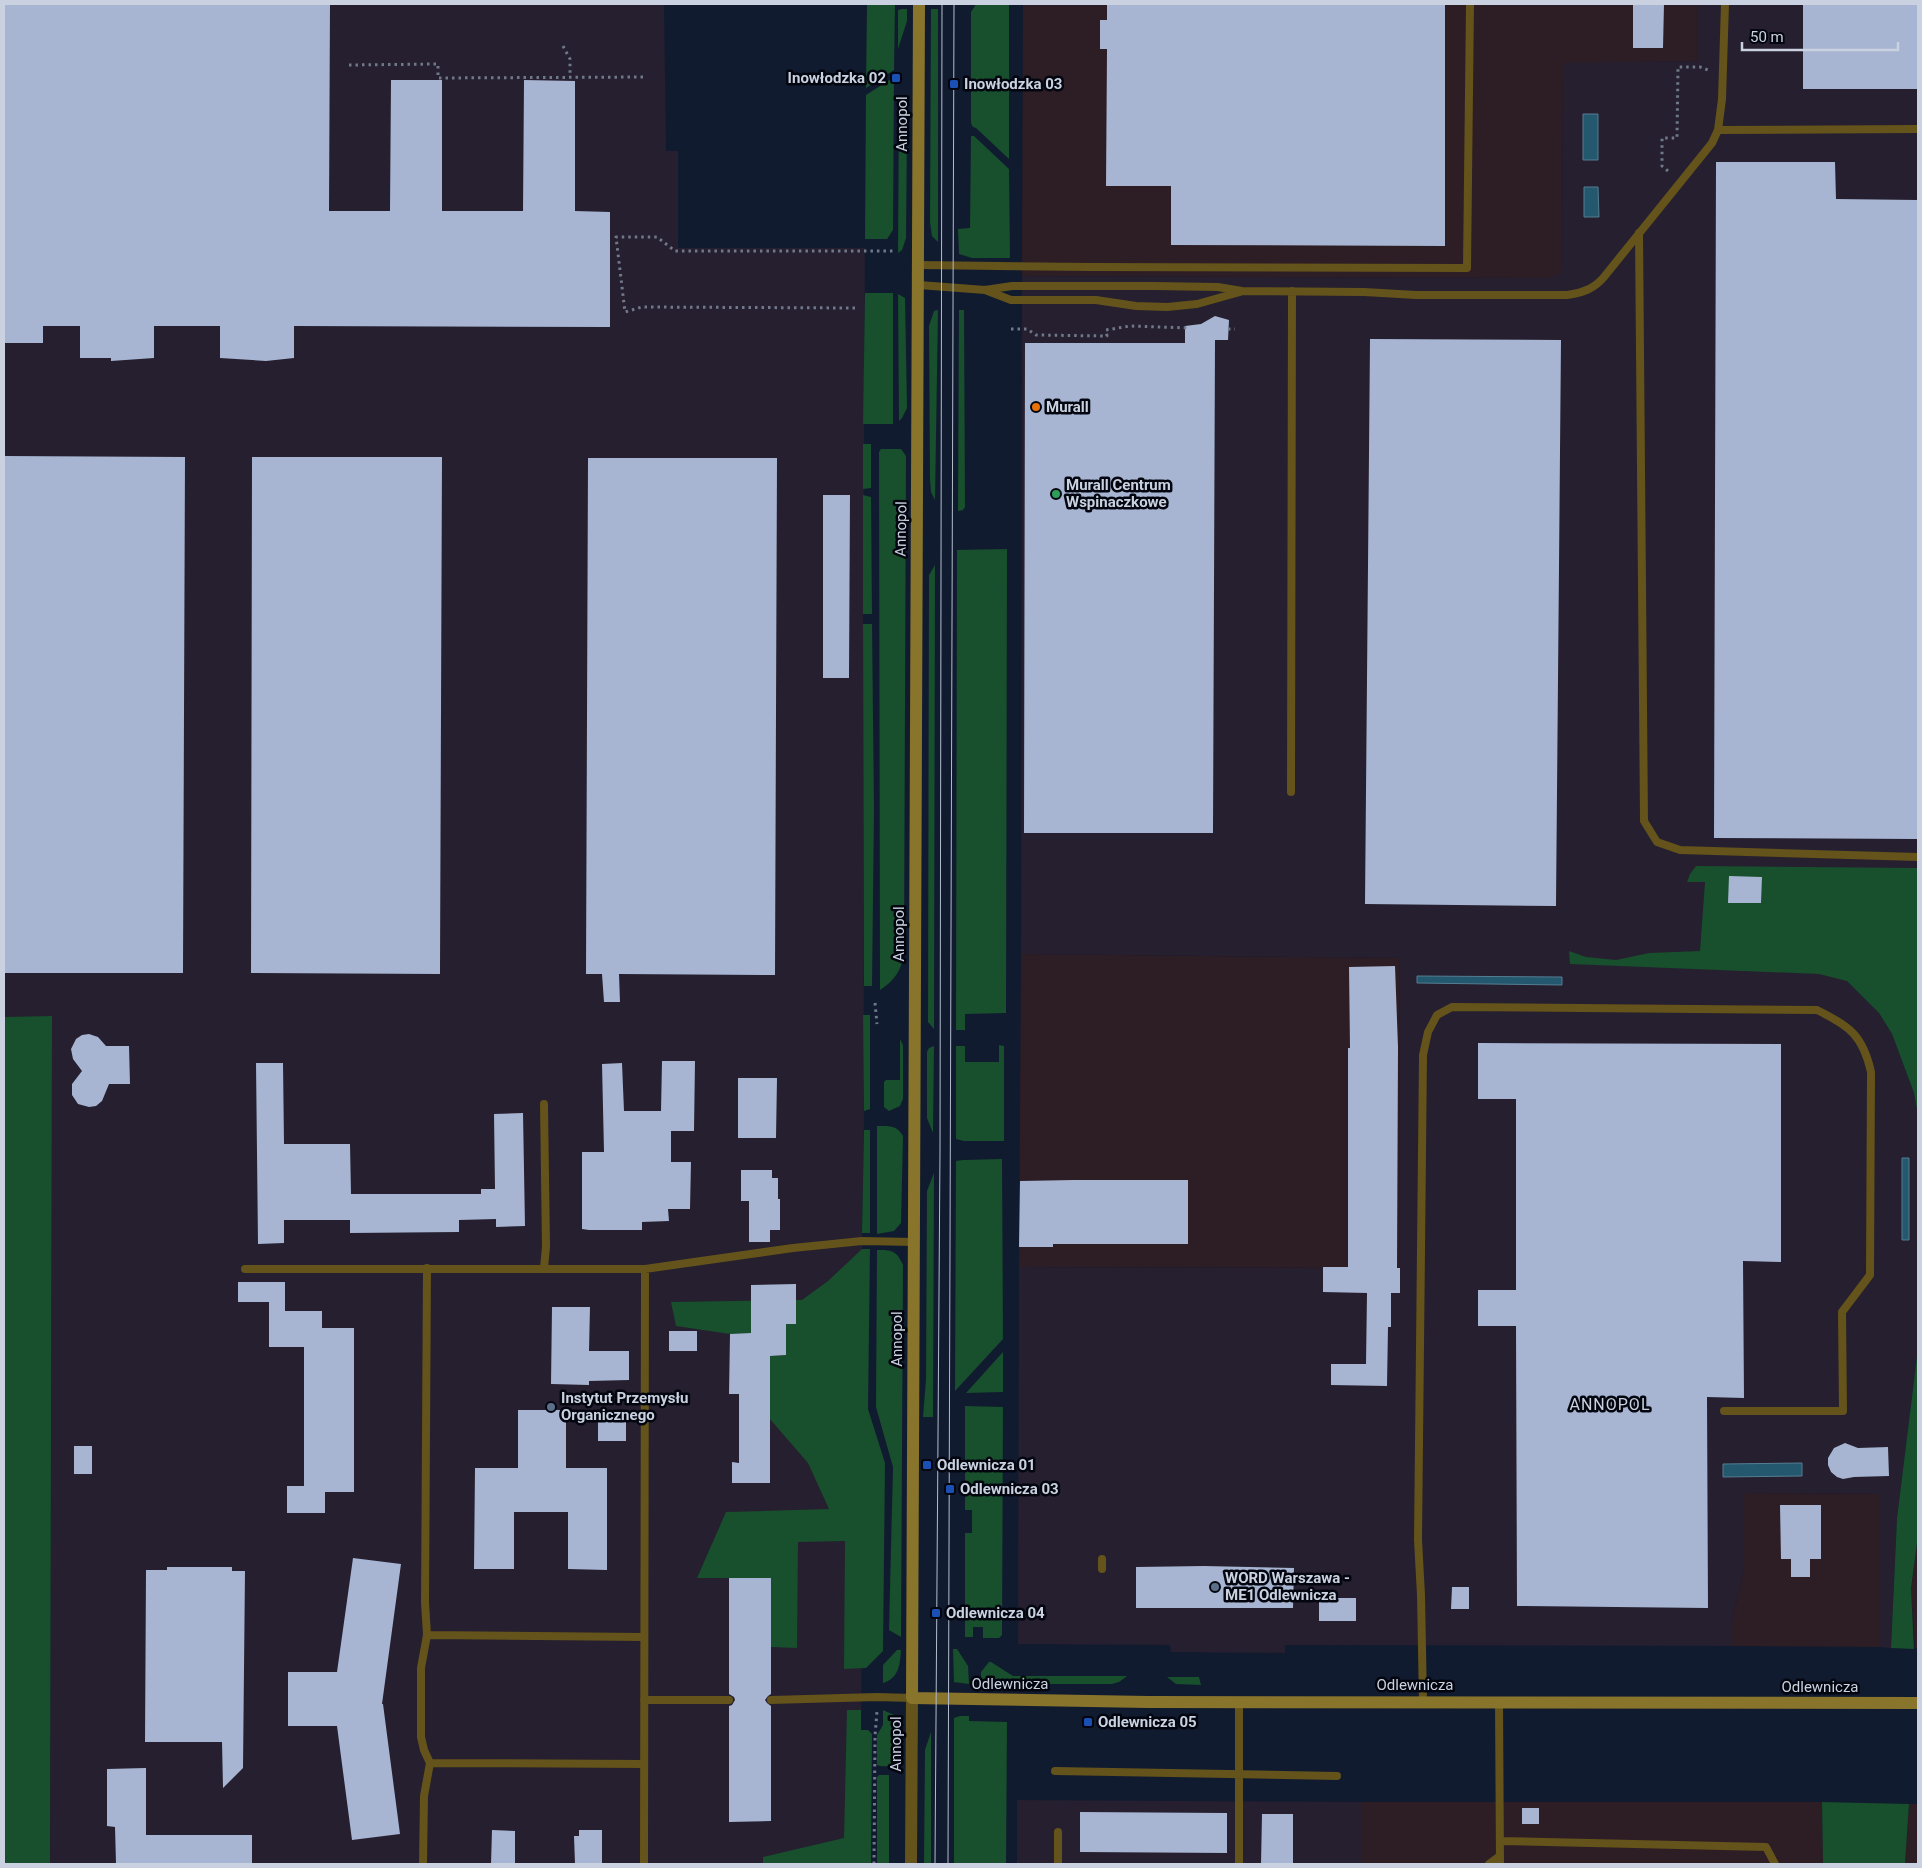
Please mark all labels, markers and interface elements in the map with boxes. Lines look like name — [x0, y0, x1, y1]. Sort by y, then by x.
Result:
scale bar — [1742, 20, 1898, 52]
text: 50 m — [1750, 28, 1784, 46]
place label: Inowłodzka 02 — [788, 69, 886, 87]
marker: Inowłodzka 02 — [890, 72, 902, 84]
place label: Inowłodzka 03 — [964, 75, 1062, 93]
marker: Inowłodzka 03 — [948, 78, 960, 90]
street label: Annopol — [893, 96, 911, 152]
place label: Murall — [1046, 398, 1089, 416]
marker: Murall — [1030, 401, 1042, 413]
place label: Murall Centrum Wspinaczkowe — [1066, 476, 1171, 511]
marker: Murall Centrum Wspinaczkowe — [1050, 488, 1062, 500]
street label: Annopol — [892, 501, 910, 557]
street label: Annopol — [890, 906, 908, 962]
street label: Annopol — [888, 1311, 906, 1367]
place label: Instytut Przemysłu Organicznego — [561, 1389, 688, 1424]
district label: ANNOPOL — [1570, 1395, 1651, 1414]
marker: Instytut Przemysłu Organicznego — [545, 1401, 557, 1413]
place label: Odlewnicza 01 — [937, 1456, 1036, 1474]
marker: Odlewnicza 01 — [921, 1459, 933, 1471]
place label: Odlewnicza 03 — [960, 1480, 1059, 1498]
marker: Odlewnicza 03 — [944, 1483, 956, 1495]
place label: WORD Warszawa - ME1 Odlewnicza — [1225, 1569, 1350, 1604]
marker: WORD Warszawa - ME1 Odlewnicza — [1209, 1581, 1221, 1593]
place label: Odlewnicza 04 — [946, 1604, 1045, 1622]
marker: Odlewnicza 04 — [930, 1607, 942, 1619]
street label: Odlewnicza — [971, 1675, 1049, 1693]
street label: Odlewnicza — [1376, 1676, 1454, 1694]
street label: Odlewnicza — [1781, 1678, 1859, 1696]
place label: Odlewnicza 05 — [1098, 1713, 1197, 1731]
street label: Annopol — [887, 1716, 905, 1772]
marker: Odlewnicza 05 — [1082, 1716, 1094, 1728]

